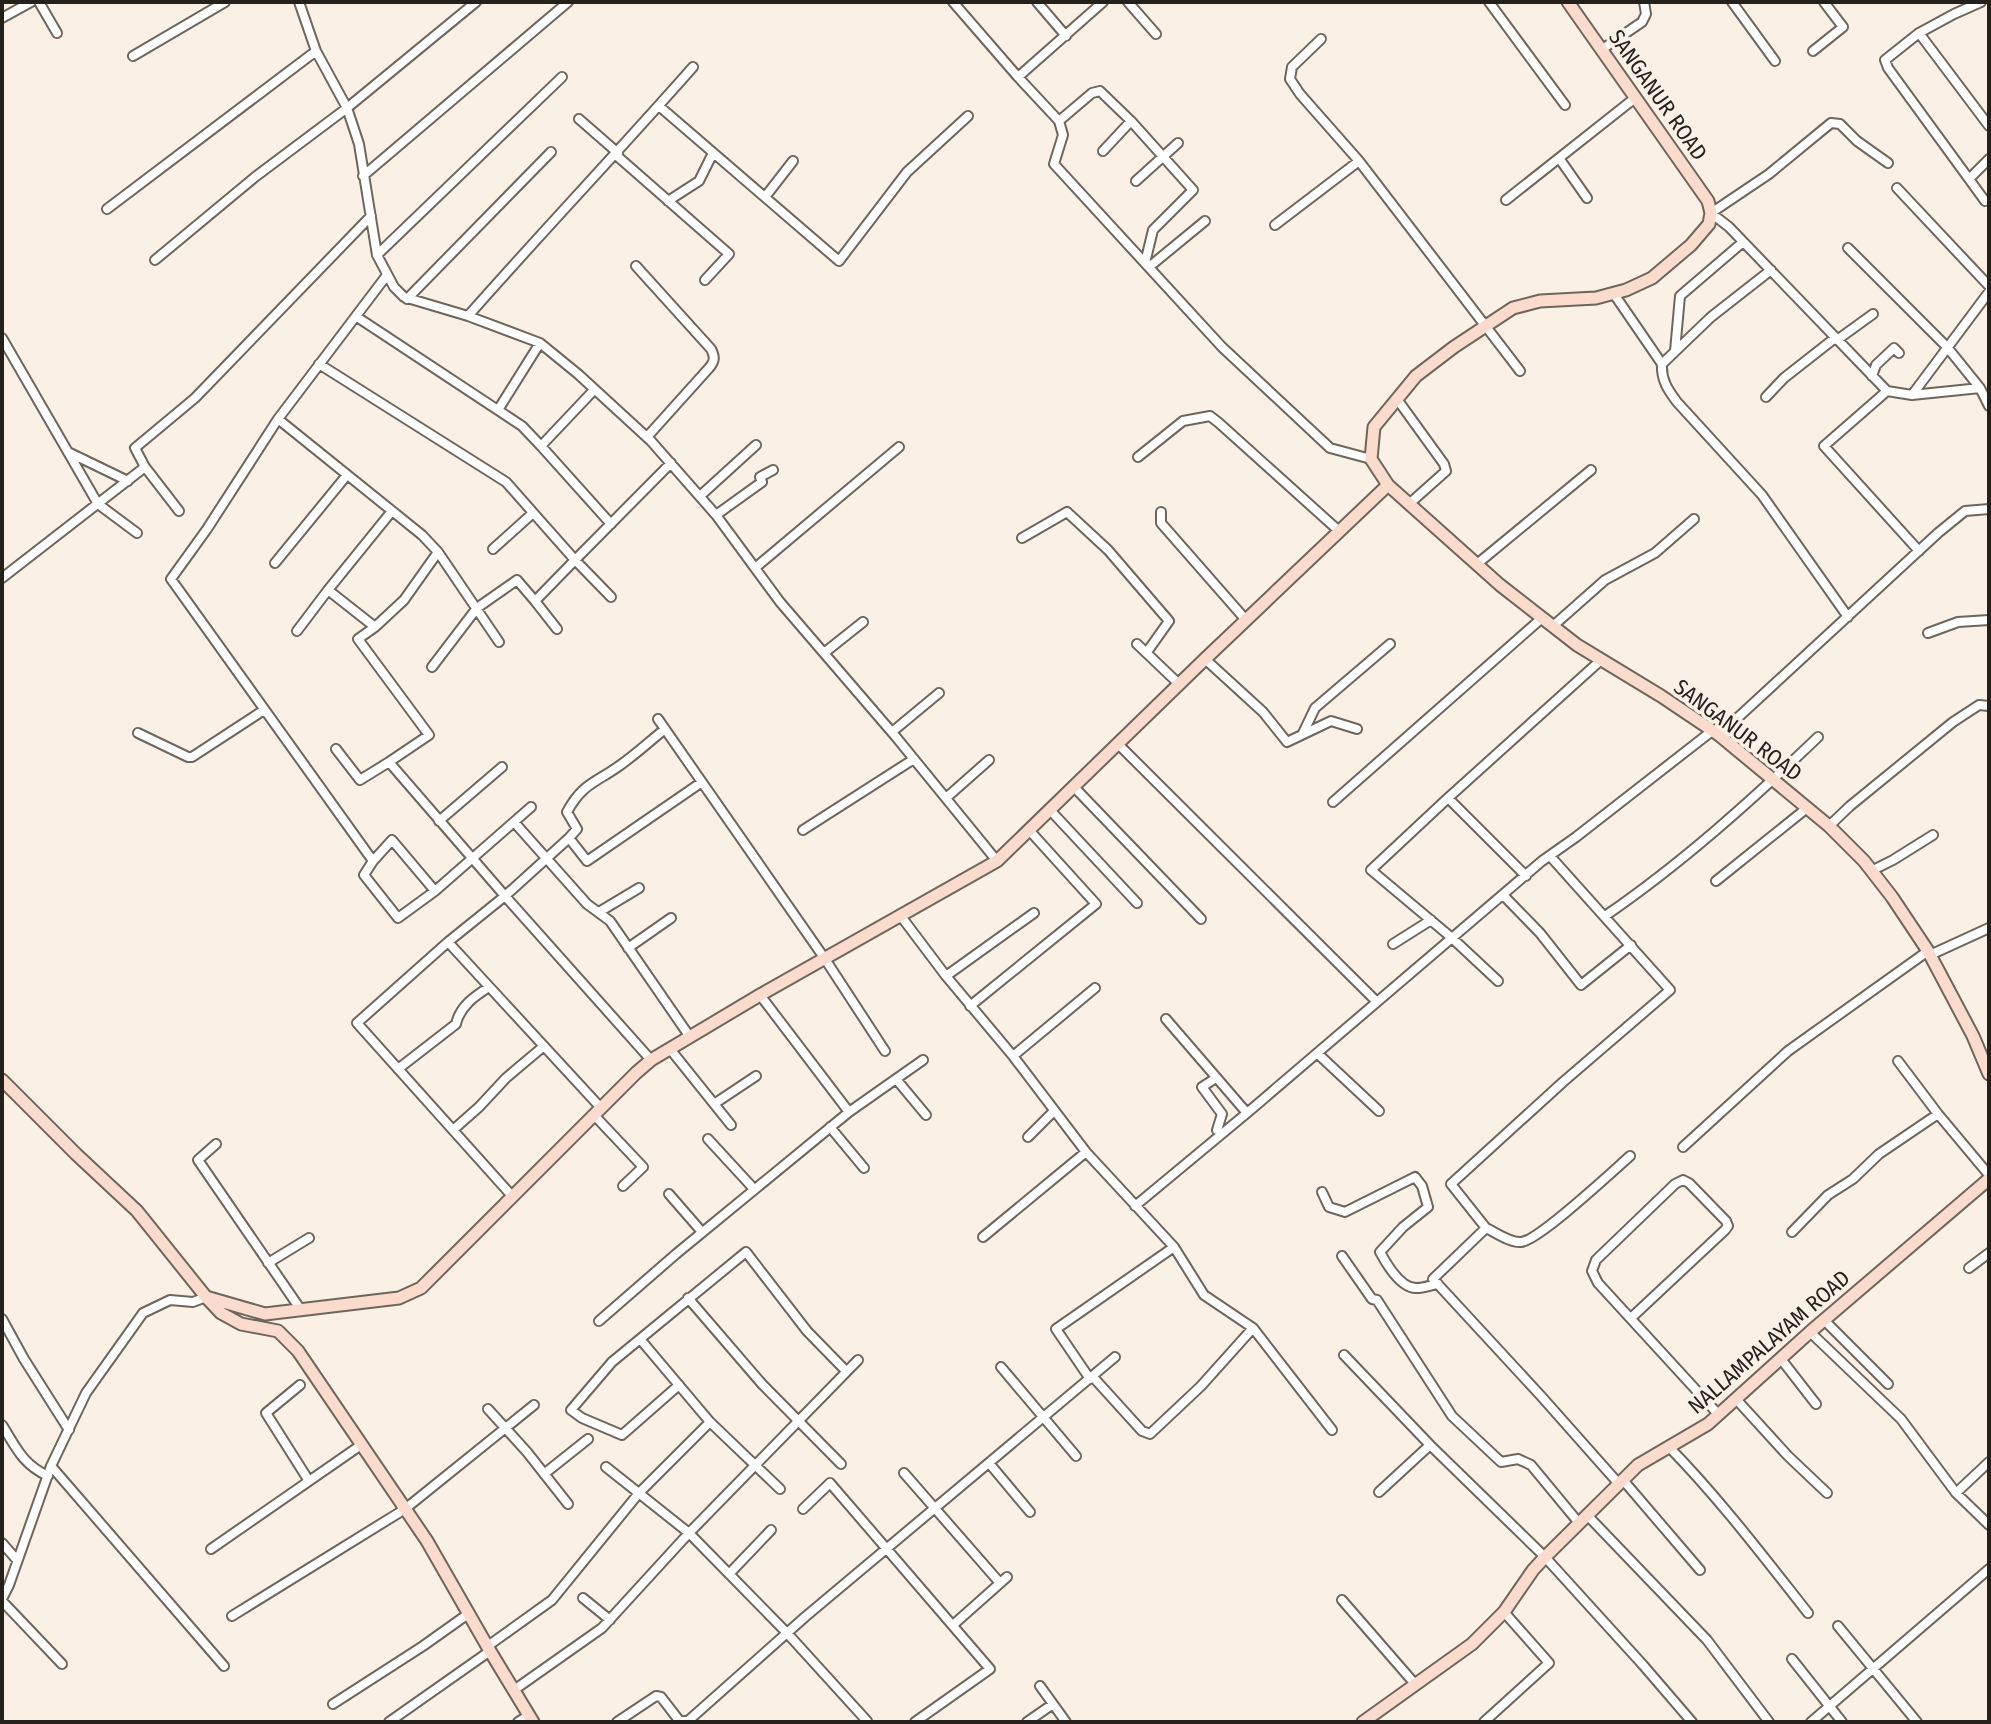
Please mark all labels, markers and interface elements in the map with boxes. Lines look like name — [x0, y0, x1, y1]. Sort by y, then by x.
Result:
street label: SANGANUR ROAD — [1603, 25, 1713, 165]
street label: SANGANUR ROAD — [1669, 673, 1807, 787]
street label: NALLAMPALAYAM ROAD — [1683, 1264, 1855, 1420]

